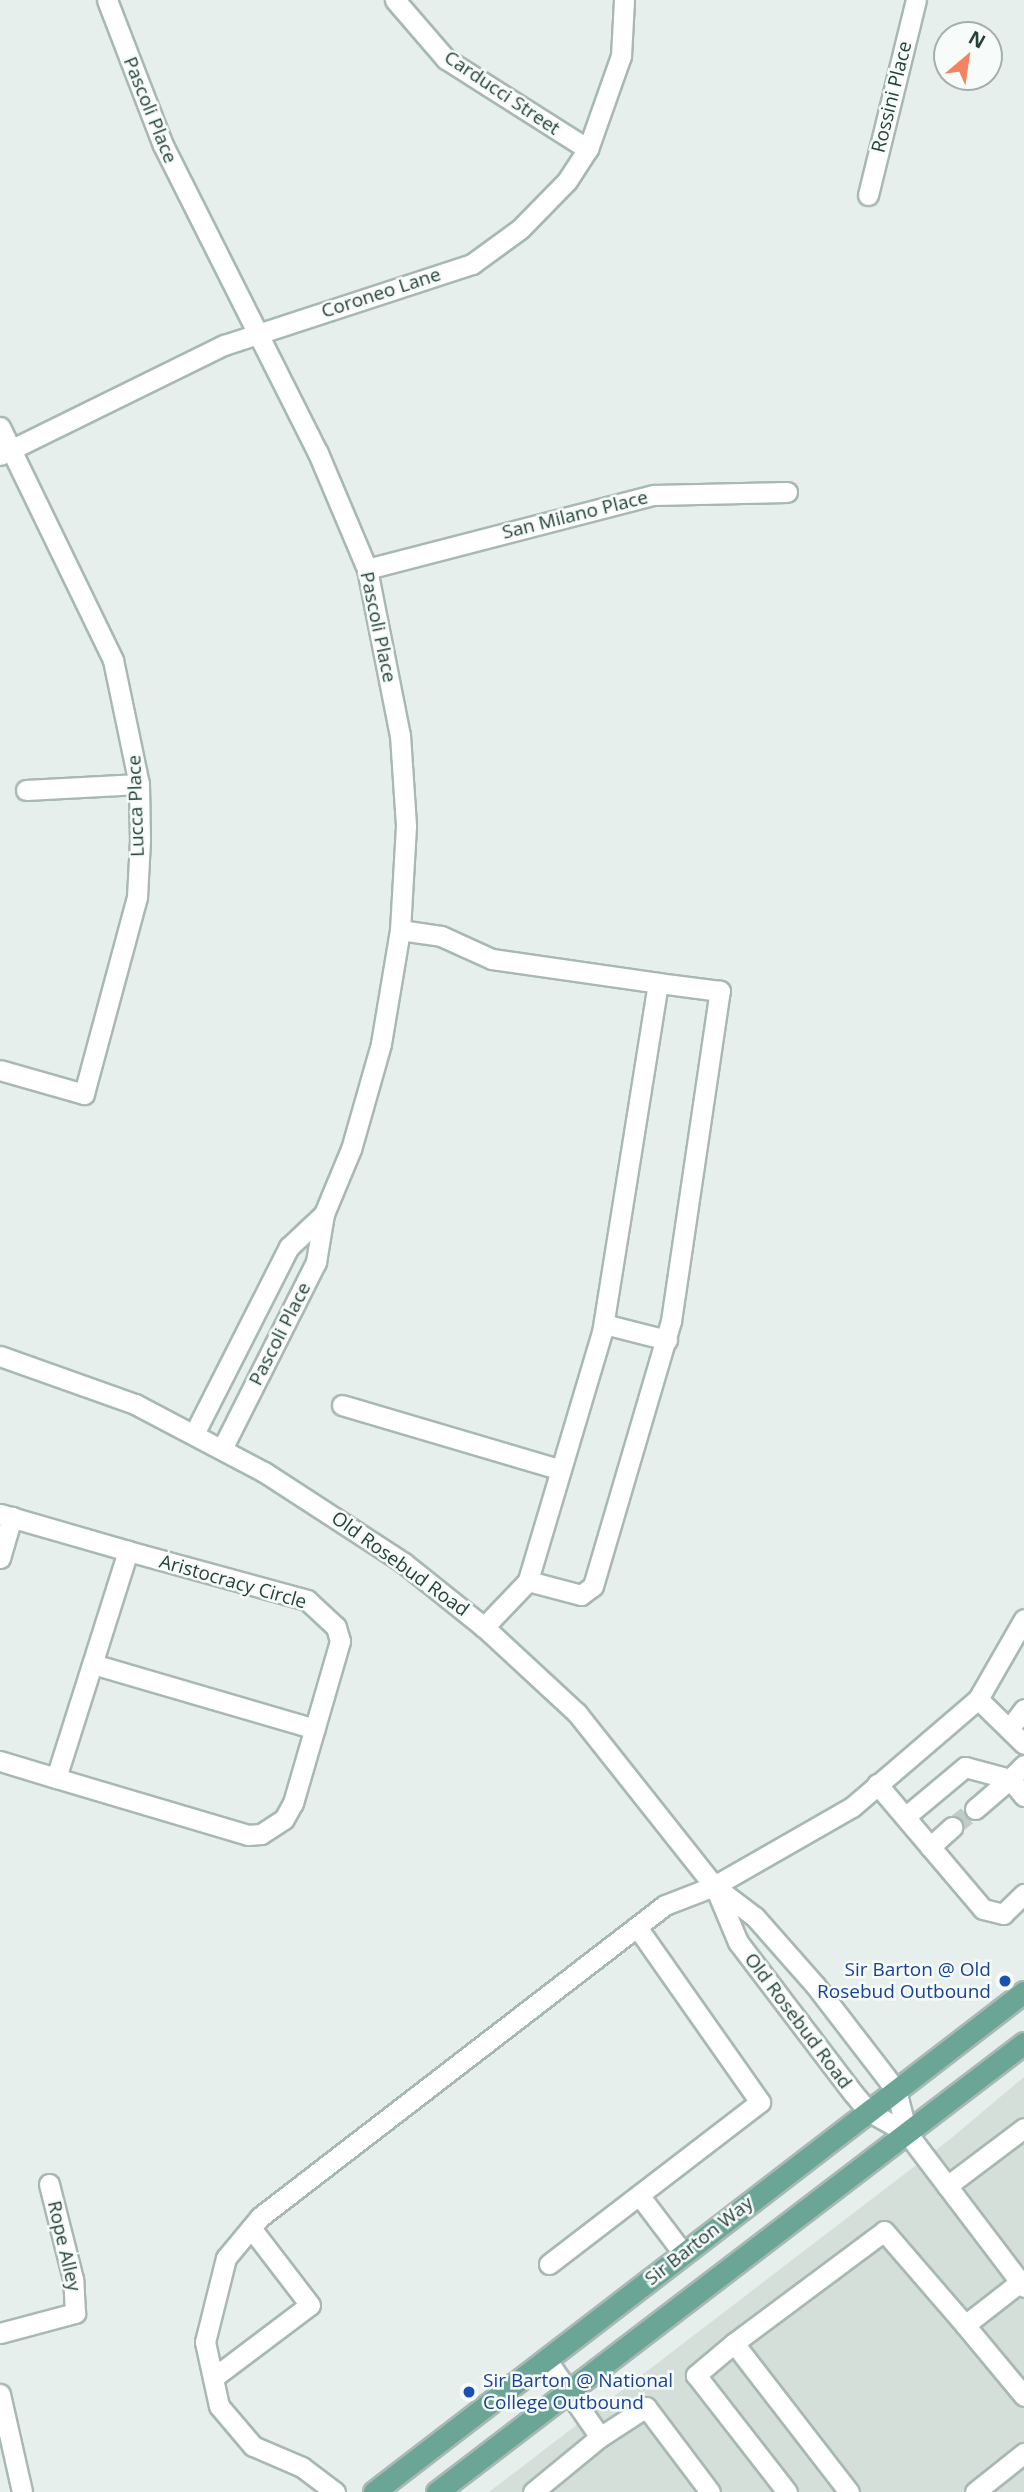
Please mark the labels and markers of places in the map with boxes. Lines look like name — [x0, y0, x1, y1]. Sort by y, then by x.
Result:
place label: Sir Barton @ Old Rosebud Outbound — [817, 1959, 991, 2003]
marker: Sir Barton @ Old Rosebud Outbound — [997, 1973, 1013, 1989]
place label: Sir Barton @ National College Outbound — [483, 2370, 673, 2414]
marker: Sir Barton @ National College Outbound — [461, 2384, 477, 2400]

